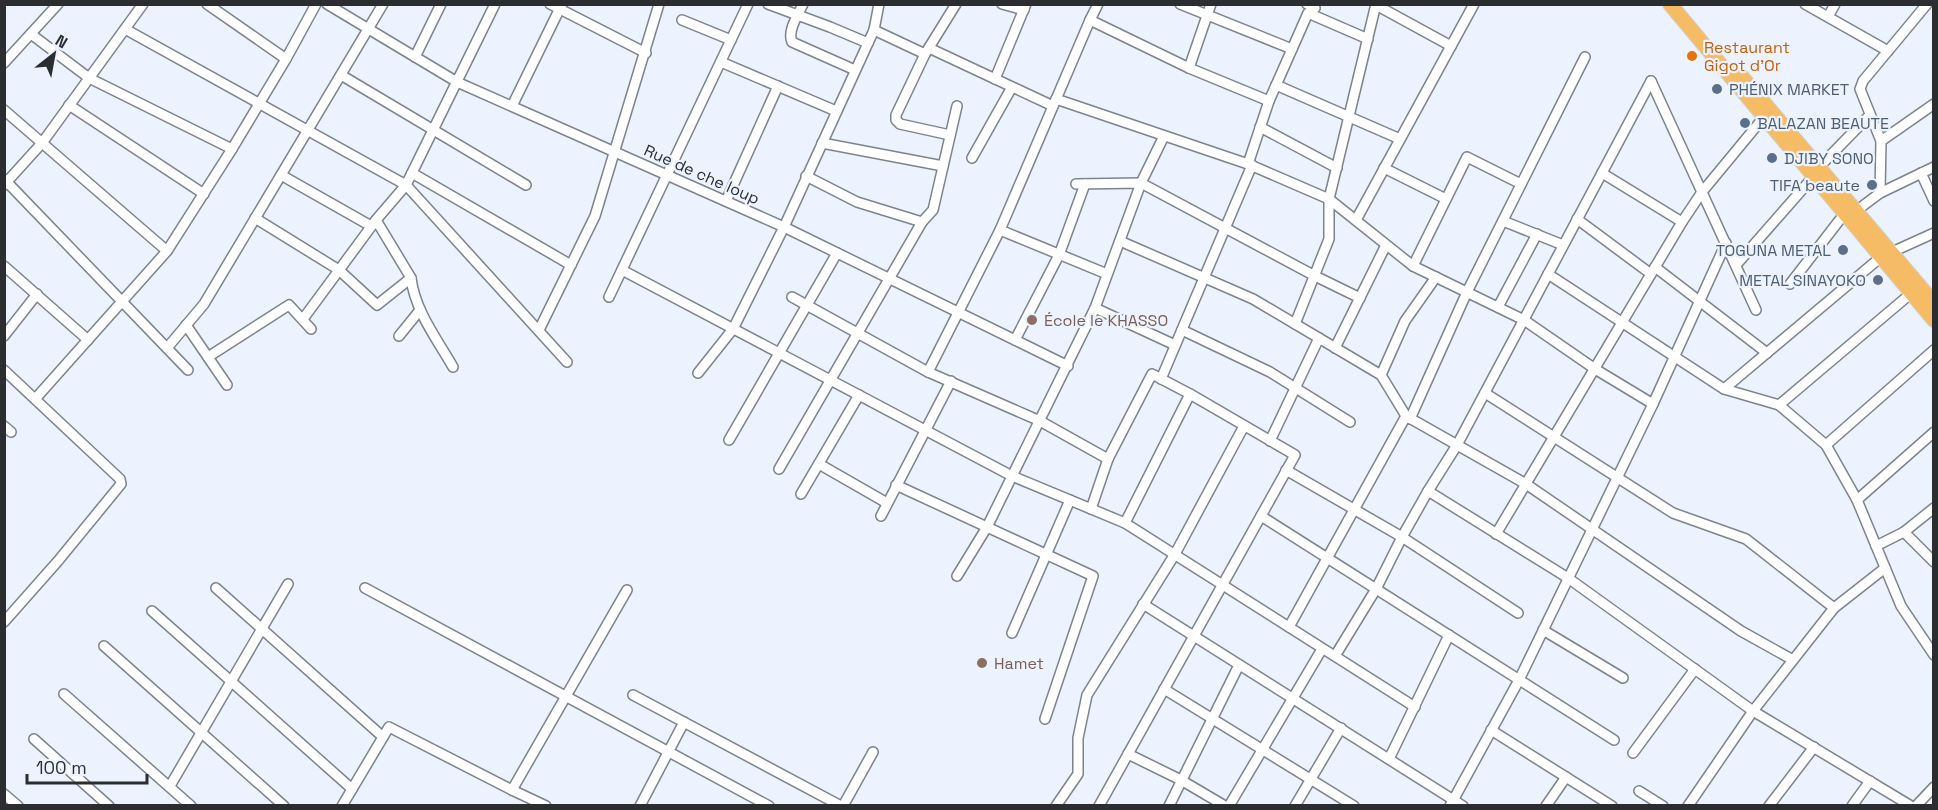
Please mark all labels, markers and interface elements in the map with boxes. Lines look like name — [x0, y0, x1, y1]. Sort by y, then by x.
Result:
north arrow — [24, 24, 84, 84]
text: N — [51, 30, 71, 53]
place label: Restaurant Gigot d'Or — [1704, 37, 1790, 76]
marker: Restaurant Gigot d'Or — [1685, 49, 1699, 63]
place label: PHÉNIX MARKET — [1729, 79, 1849, 100]
marker: PHÉNIX MARKET — [1710, 82, 1724, 96]
place label: BALAZAN BEAUTE — [1757, 113, 1889, 134]
marker: BALAZAN BEAUTE — [1738, 116, 1752, 130]
street label: Rue de che loup — [641, 140, 763, 209]
place label: DJIBY SONO — [1784, 148, 1874, 169]
marker: DJIBY SONO — [1765, 151, 1779, 165]
place label: TIFA beaute — [1770, 175, 1860, 196]
marker: TIFA beaute — [1865, 178, 1879, 192]
place label: TOGUNA METAL — [1716, 240, 1831, 261]
marker: TOGUNA METAL — [1836, 243, 1850, 257]
place label: METAL SINAYOKO — [1739, 270, 1866, 291]
marker: METAL SINAYOKO — [1871, 273, 1885, 287]
place label: École le KHASSO — [1044, 310, 1168, 331]
marker: École le KHASSO — [1025, 313, 1039, 327]
place label: Hamet — [994, 653, 1044, 674]
marker: Hamet — [975, 656, 989, 670]
scale bar — [27, 747, 147, 785]
text: 100 m — [36, 756, 87, 779]

